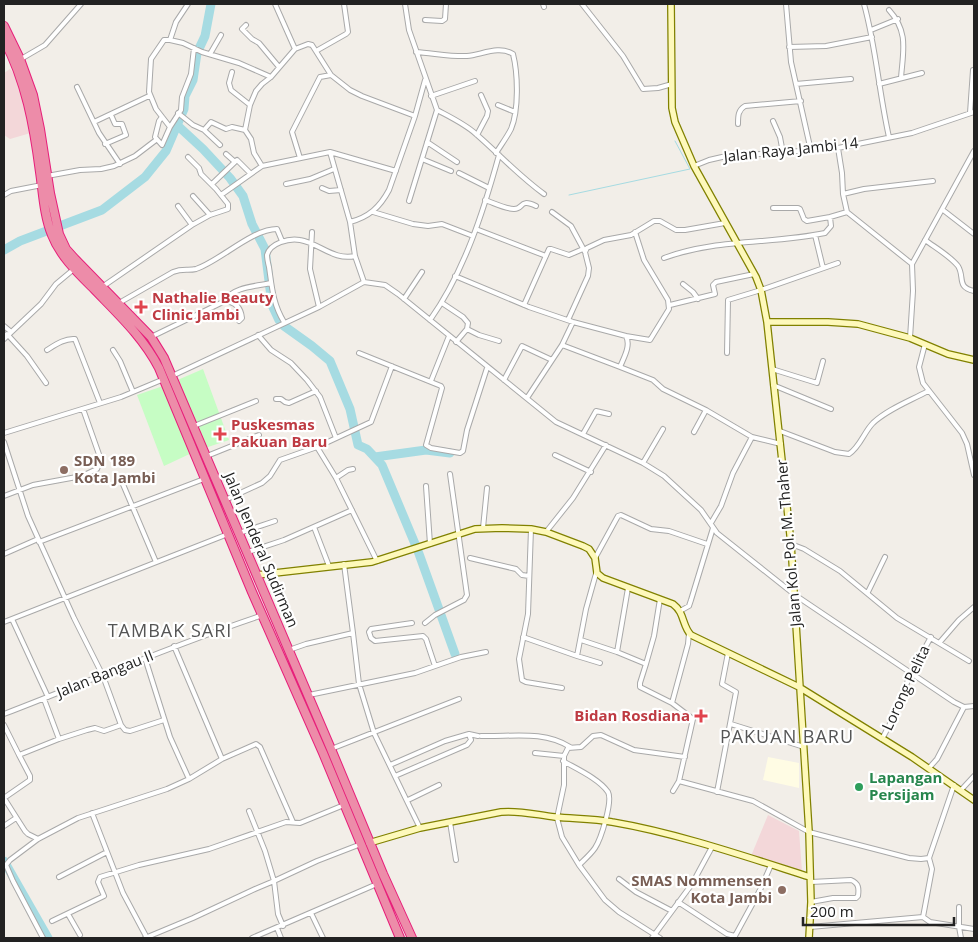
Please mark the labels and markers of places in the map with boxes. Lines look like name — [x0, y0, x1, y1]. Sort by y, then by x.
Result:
place label: Nathalie Beauty Clinic Jambi — [152, 287, 274, 324]
marker: Nathalie Beauty Clinic Jambi — [134, 300, 148, 314]
place label: Puskesmas Pakuan Baru — [231, 414, 327, 451]
marker: Puskesmas Pakuan Baru — [213, 427, 227, 441]
place label: SDN 189 Kota Jambi — [74, 450, 156, 487]
marker: SDN 189 Kota Jambi — [58, 464, 70, 476]
place label: Bidan Rosdiana — [574, 705, 690, 725]
marker: Bidan Rosdiana — [694, 709, 708, 723]
place label: Lapangan Persijam — [869, 767, 942, 804]
marker: Lapangan Persijam — [853, 781, 865, 793]
place label: SMAS Nommensen Kota Jambi — [631, 870, 772, 907]
marker: SMAS Nommensen Kota Jambi — [776, 884, 788, 896]

